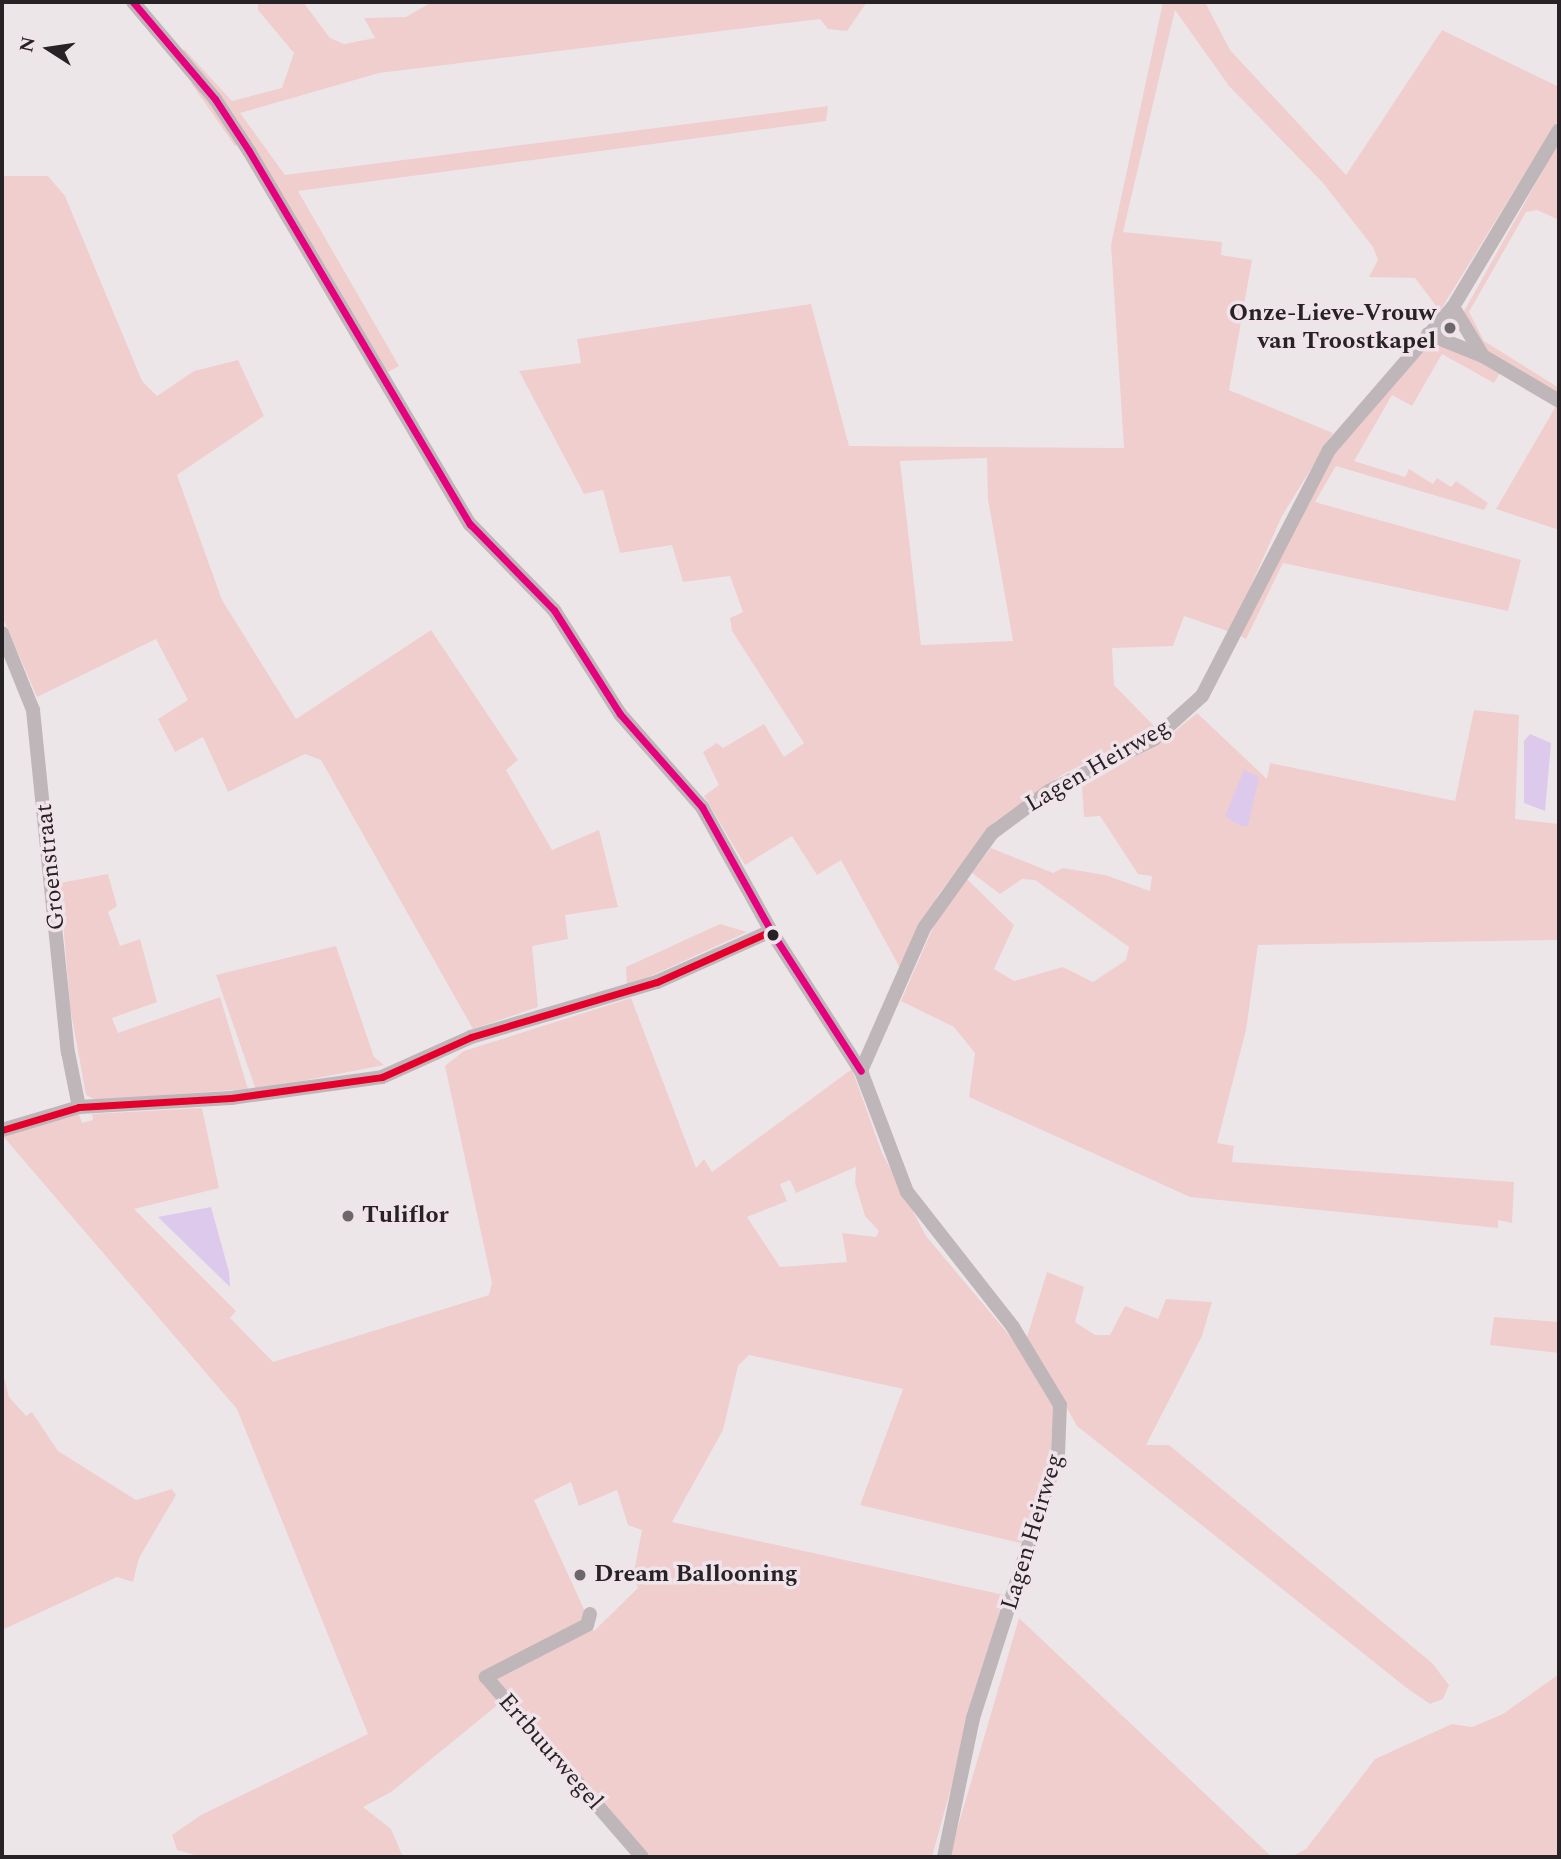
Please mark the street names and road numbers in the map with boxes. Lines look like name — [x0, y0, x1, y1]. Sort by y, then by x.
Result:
street label: Lagen Heirweg — [1021, 713, 1175, 819]
street label: Groenstraat — [30, 802, 72, 932]
street label: Lagen Heirweg — [996, 1450, 1070, 1614]
street label: Ertbuurwegel — [492, 1688, 608, 1816]

